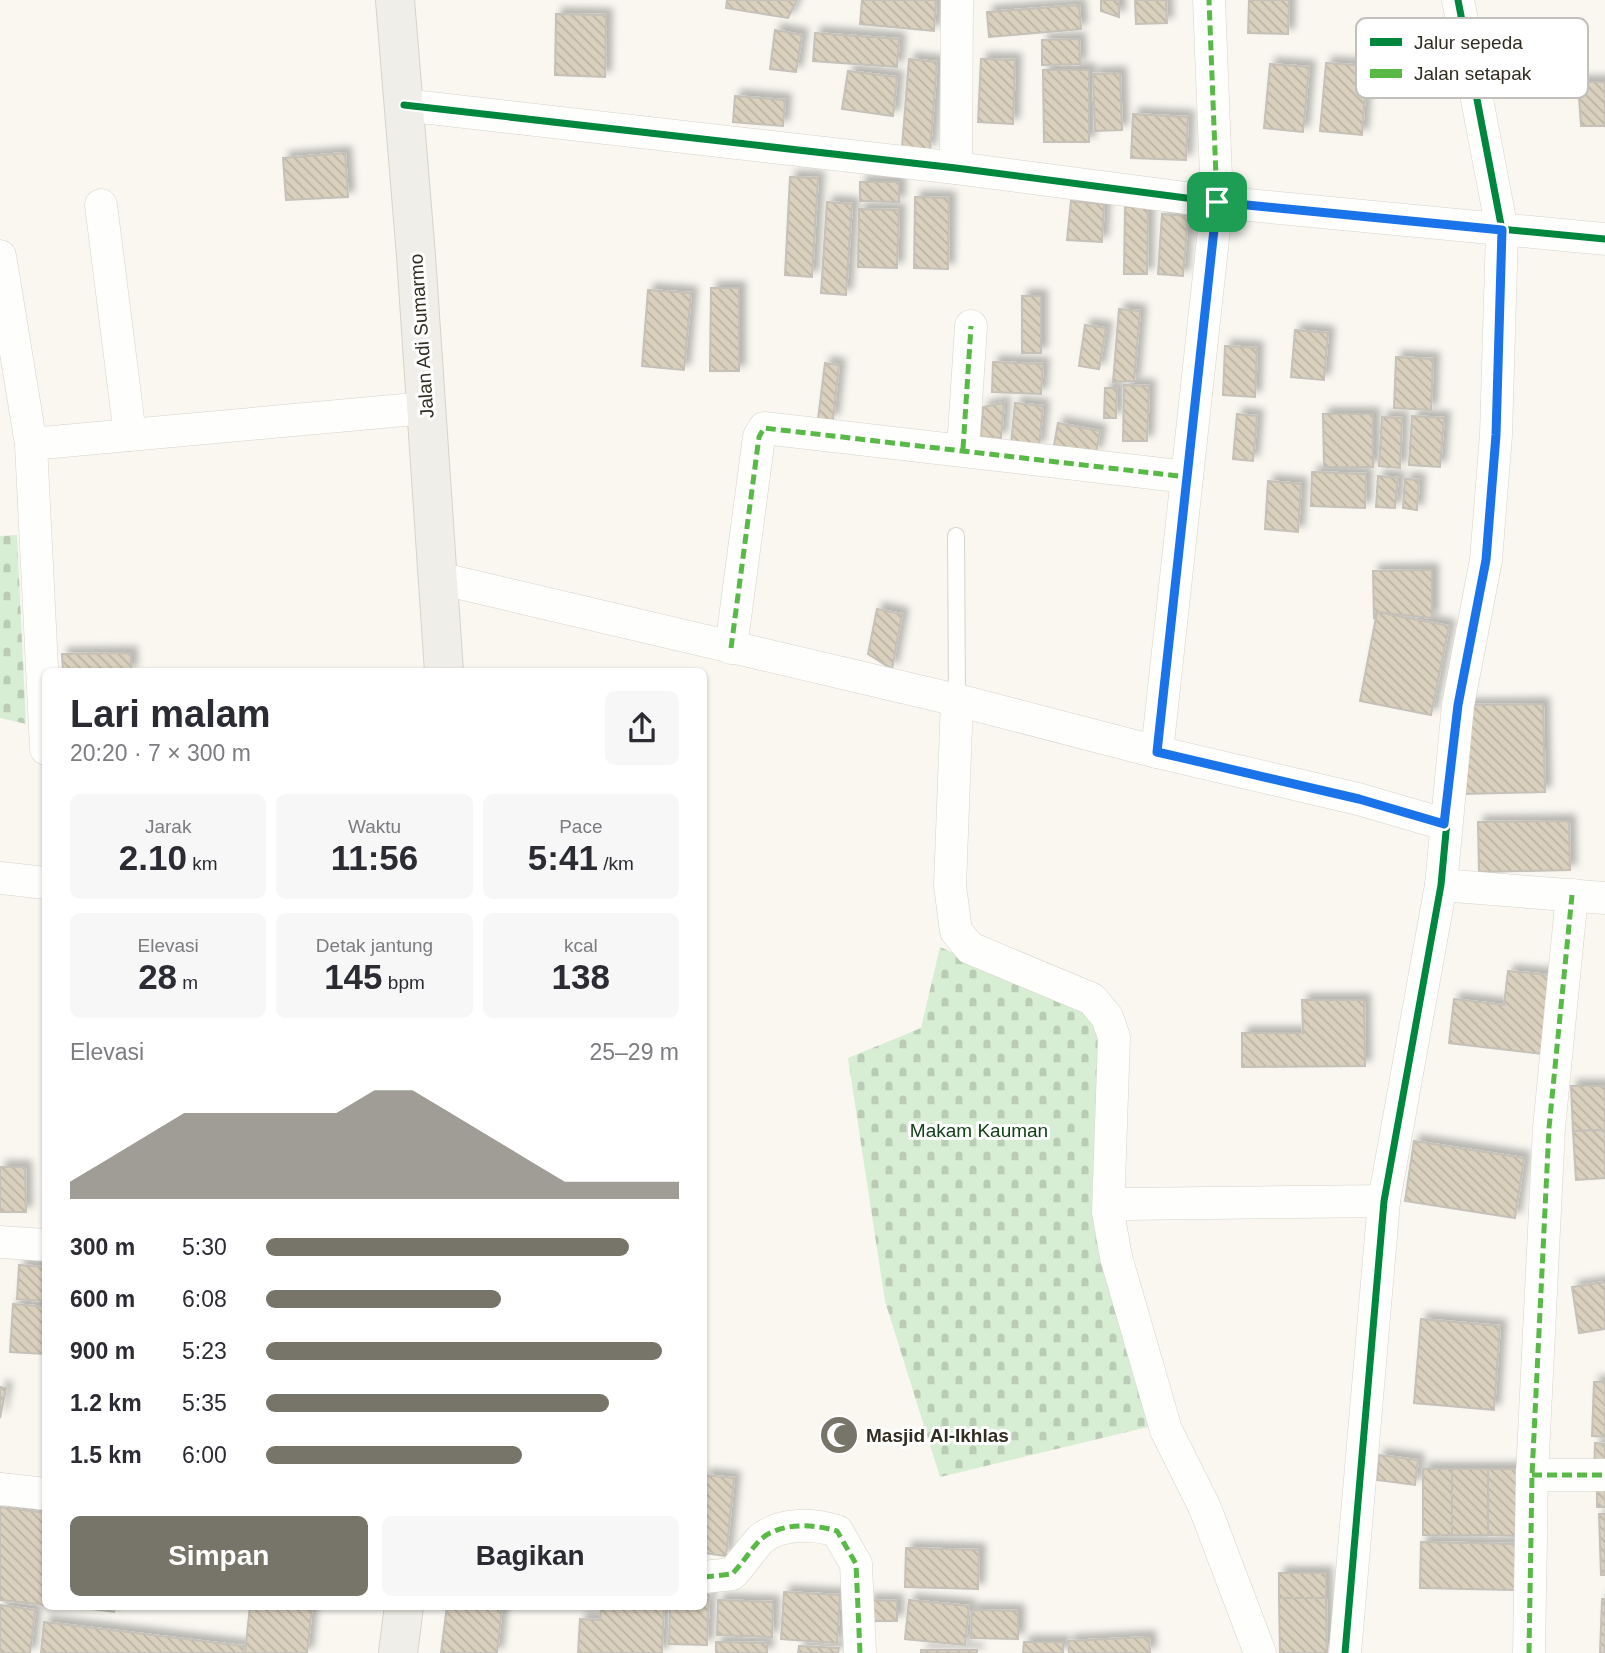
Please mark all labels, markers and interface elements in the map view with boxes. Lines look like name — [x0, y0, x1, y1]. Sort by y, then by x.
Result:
legend — [1356, 18, 1588, 98]
text: Jalur sepeda — [1414, 32, 1523, 53]
text: Jalan setapak — [1414, 63, 1532, 84]
pin — [1187, 172, 1247, 232]
icon: arrive — [1198, 183, 1236, 221]
street label: Jalan Adi Sumarmo — [405, 253, 438, 419]
button: share — [605, 691, 679, 765]
text: Lari malam — [70, 693, 271, 735]
text: 20:20 · 7 × 300 m — [70, 740, 251, 766]
text: Jarak — [145, 816, 191, 837]
text: Waktu — [348, 816, 401, 837]
text: Pace — [559, 816, 602, 837]
text: 2.10 — [119, 838, 187, 877]
text: 11:56 — [331, 838, 418, 877]
text: 5:41 — [528, 838, 598, 877]
text: km — [187, 853, 218, 874]
text: /km — [598, 853, 634, 874]
text: Elevasi — [138, 935, 199, 956]
text: Detak jantung — [316, 935, 433, 956]
text: kcal — [564, 935, 598, 956]
text: 28 — [138, 957, 177, 996]
text: 145 — [324, 957, 383, 996]
text: 138 — [552, 957, 610, 996]
text: m — [177, 972, 198, 993]
text: bpm — [383, 972, 425, 993]
text: Elevasi — [70, 1039, 144, 1065]
text: 25–29 m — [589, 1039, 679, 1065]
park label: Makam Kauman — [910, 1120, 1048, 1141]
text: 300 m — [70, 1234, 135, 1260]
text: 5:30 — [182, 1234, 227, 1260]
text: 600 m — [70, 1286, 135, 1312]
text: 6:08 — [182, 1286, 227, 1312]
text: 900 m — [70, 1338, 135, 1364]
text: 5:23 — [182, 1338, 227, 1364]
text: 1.2 km — [70, 1390, 142, 1416]
text: 5:35 — [182, 1390, 227, 1416]
mosque icon: Masjid Al-Ikhlas — [818, 1414, 860, 1456]
place label: Masjid Al-Ikhlas — [866, 1425, 1009, 1446]
text: 1.5 km — [70, 1442, 142, 1468]
text: 6:00 — [182, 1442, 227, 1468]
button: Simpan — [70, 1516, 368, 1596]
button: Bagikan — [382, 1516, 679, 1596]

